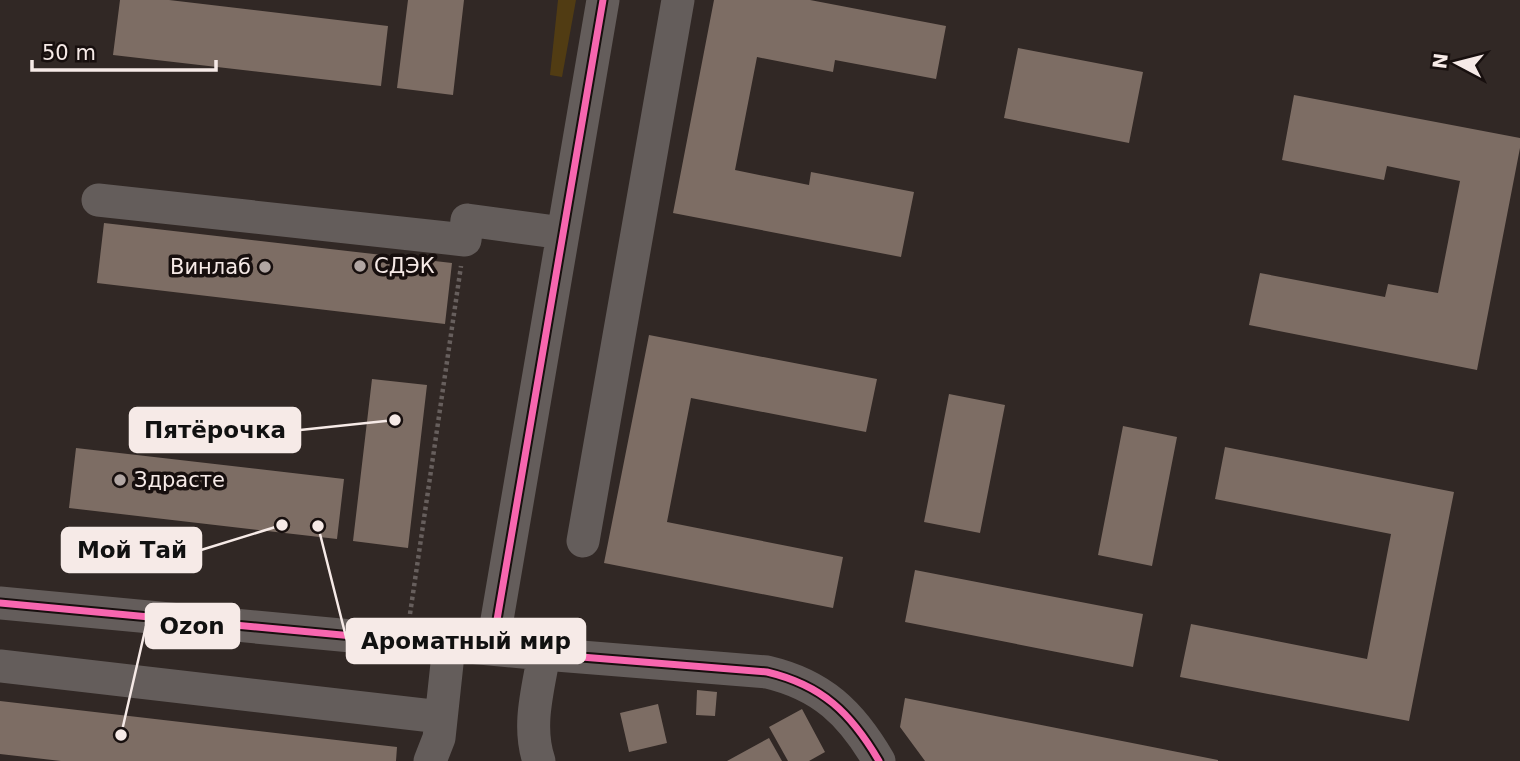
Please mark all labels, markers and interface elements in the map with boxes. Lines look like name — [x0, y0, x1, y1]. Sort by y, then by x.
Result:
scale bar — [32, 28, 215, 72]
north arrow — [1422, 28, 1492, 98]
text: 50 m — [42, 41, 96, 65]
text: N — [1428, 52, 1452, 70]
place label: СДЭК — [374, 254, 435, 278]
place label: Винлаб — [170, 255, 251, 279]
marker: СДЭК — [352, 258, 368, 274]
marker: Винлаб — [257, 259, 273, 275]
callout: Пятёрочка — [130, 408, 300, 452]
text: Пятёрочка — [144, 417, 286, 443]
place label: Здрасте — [134, 468, 225, 492]
marker: Здрасте — [112, 472, 128, 488]
callout: Мой Тай — [62, 528, 201, 572]
text: Мой Тай — [77, 537, 187, 563]
callout: Ozon — [146, 604, 239, 648]
text: Ozon — [159, 613, 225, 639]
callout: Ароматный мир — [347, 619, 585, 663]
text: Ароматный мир — [361, 628, 571, 654]

